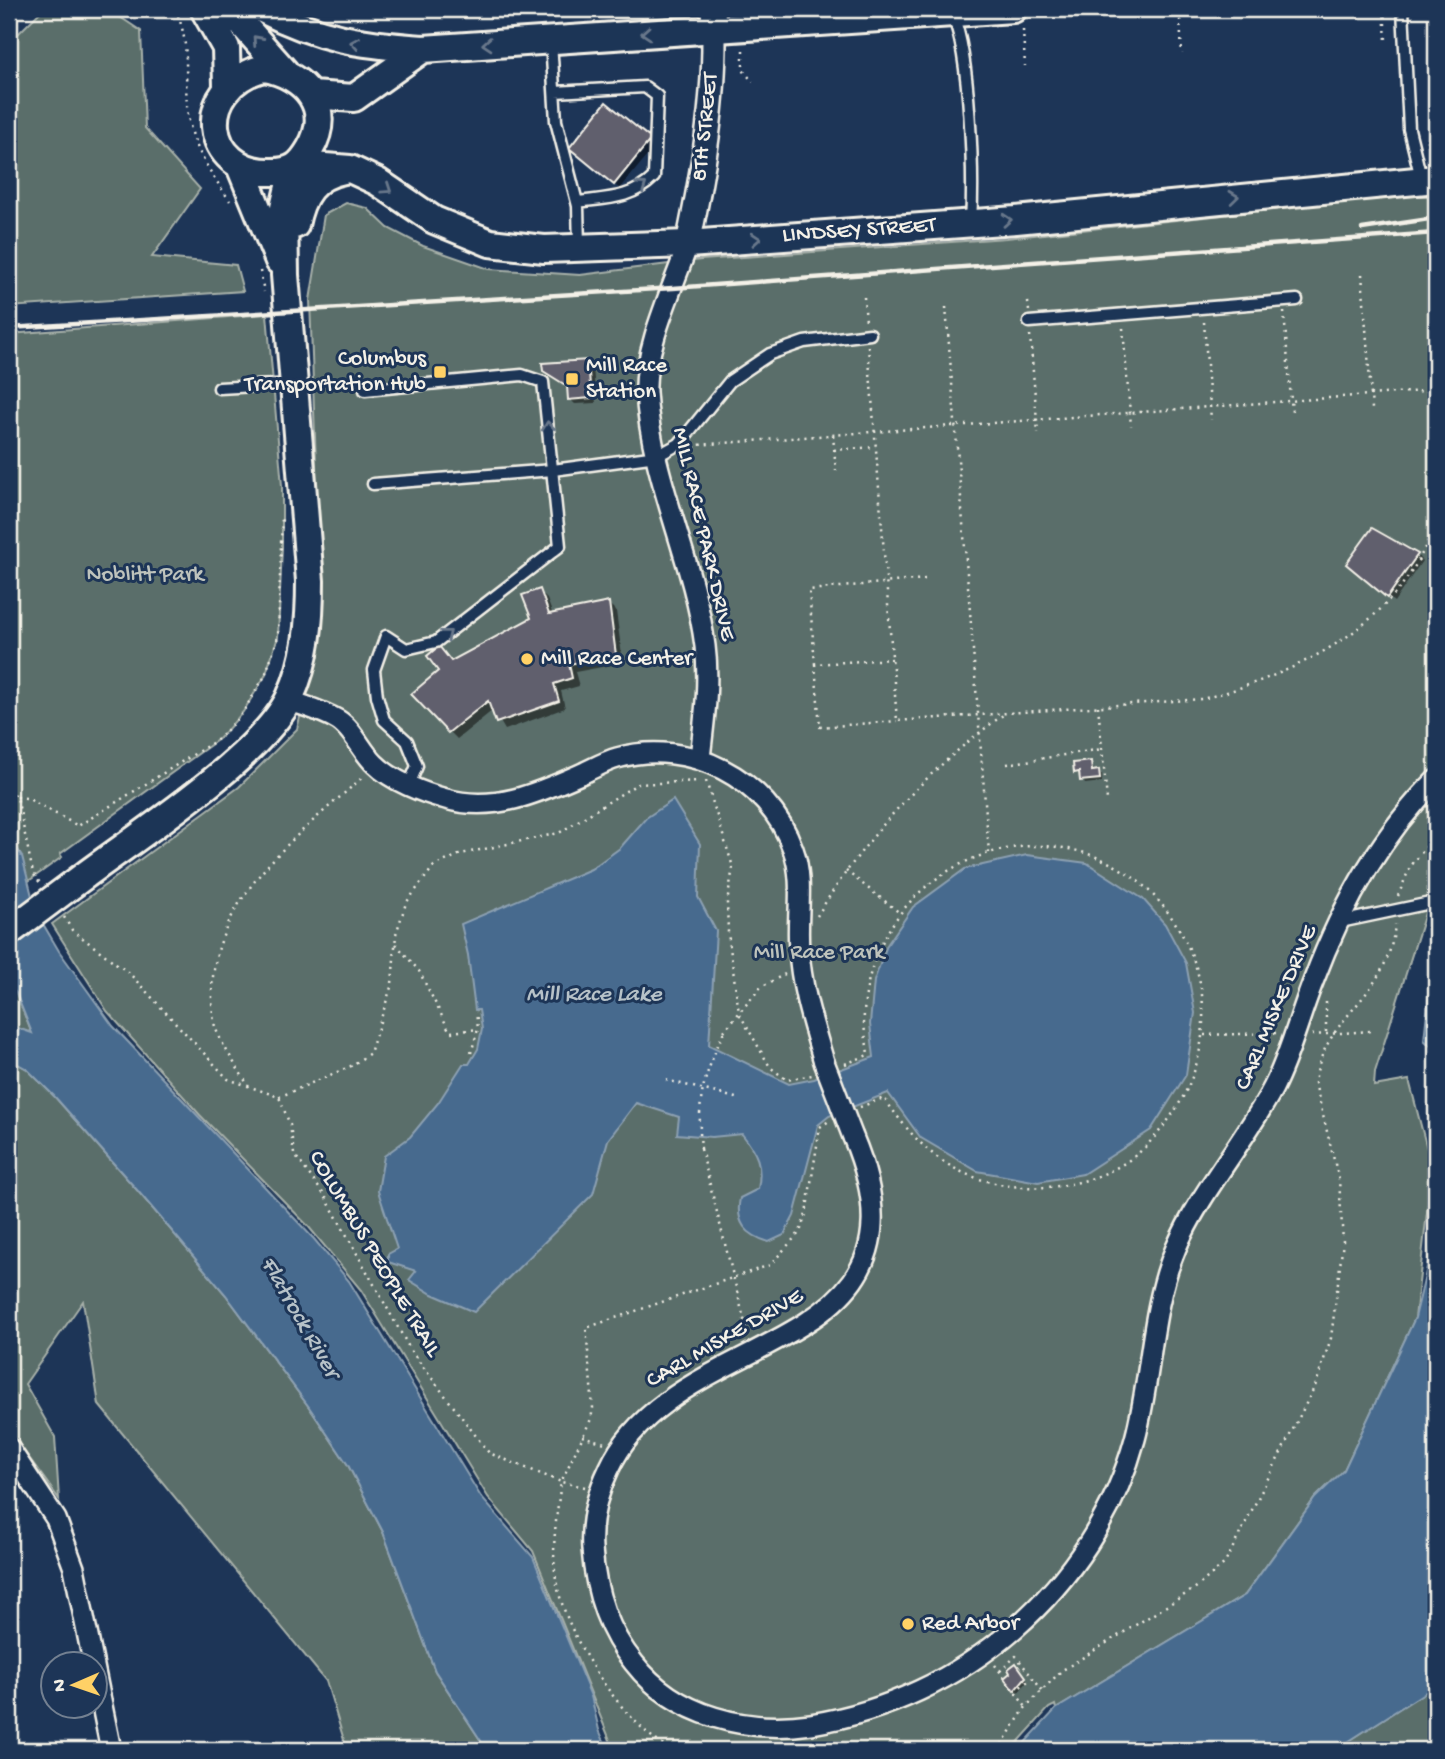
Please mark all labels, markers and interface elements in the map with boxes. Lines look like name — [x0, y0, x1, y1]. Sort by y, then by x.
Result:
one-way arrow — [640, 25, 651, 40]
one-way arrow — [253, 35, 265, 48]
one-way arrow — [349, 36, 361, 51]
one-way arrow — [481, 36, 492, 51]
street label: 8TH STREET — [687, 70, 725, 183]
one-way arrow — [380, 181, 393, 194]
one-way arrow — [634, 182, 646, 194]
one-way arrow — [1229, 190, 1240, 205]
street label: LINDSEY STREET — [781, 212, 938, 250]
one-way arrow — [1002, 213, 1013, 228]
one-way arrow — [751, 232, 762, 247]
place label: Columbus Transportation Hub — [243, 346, 427, 399]
place label: Mill Race Station — [586, 353, 668, 406]
marker: Columbus Transportation Hub — [432, 364, 448, 380]
marker: Mill Race Station — [564, 371, 580, 387]
one-way arrow — [541, 420, 556, 432]
street label: MILL RACE PARK DRIVE — [665, 425, 741, 645]
park label: Noblitt Park — [86, 562, 206, 589]
one-way arrow — [439, 630, 452, 643]
place label: Mill Race Center — [541, 646, 694, 673]
marker: Mill Race Center — [519, 651, 535, 667]
street label: CARL MISKE DRIVE — [1230, 920, 1325, 1094]
park label: Mill Race Park — [754, 940, 887, 967]
water label: Mill Race Lake — [526, 981, 663, 1010]
street label: COLUMBUS PEOPLE TRAIL — [302, 1146, 447, 1363]
water label: Flatrock River — [253, 1252, 348, 1388]
street label: CARL MISKE DRIVE — [642, 1282, 810, 1395]
place label: Red Arbor — [922, 1611, 1021, 1638]
marker: Red Arbor — [900, 1616, 916, 1632]
north arrow — [38, 1650, 108, 1720]
text: N — [49, 1679, 72, 1692]

